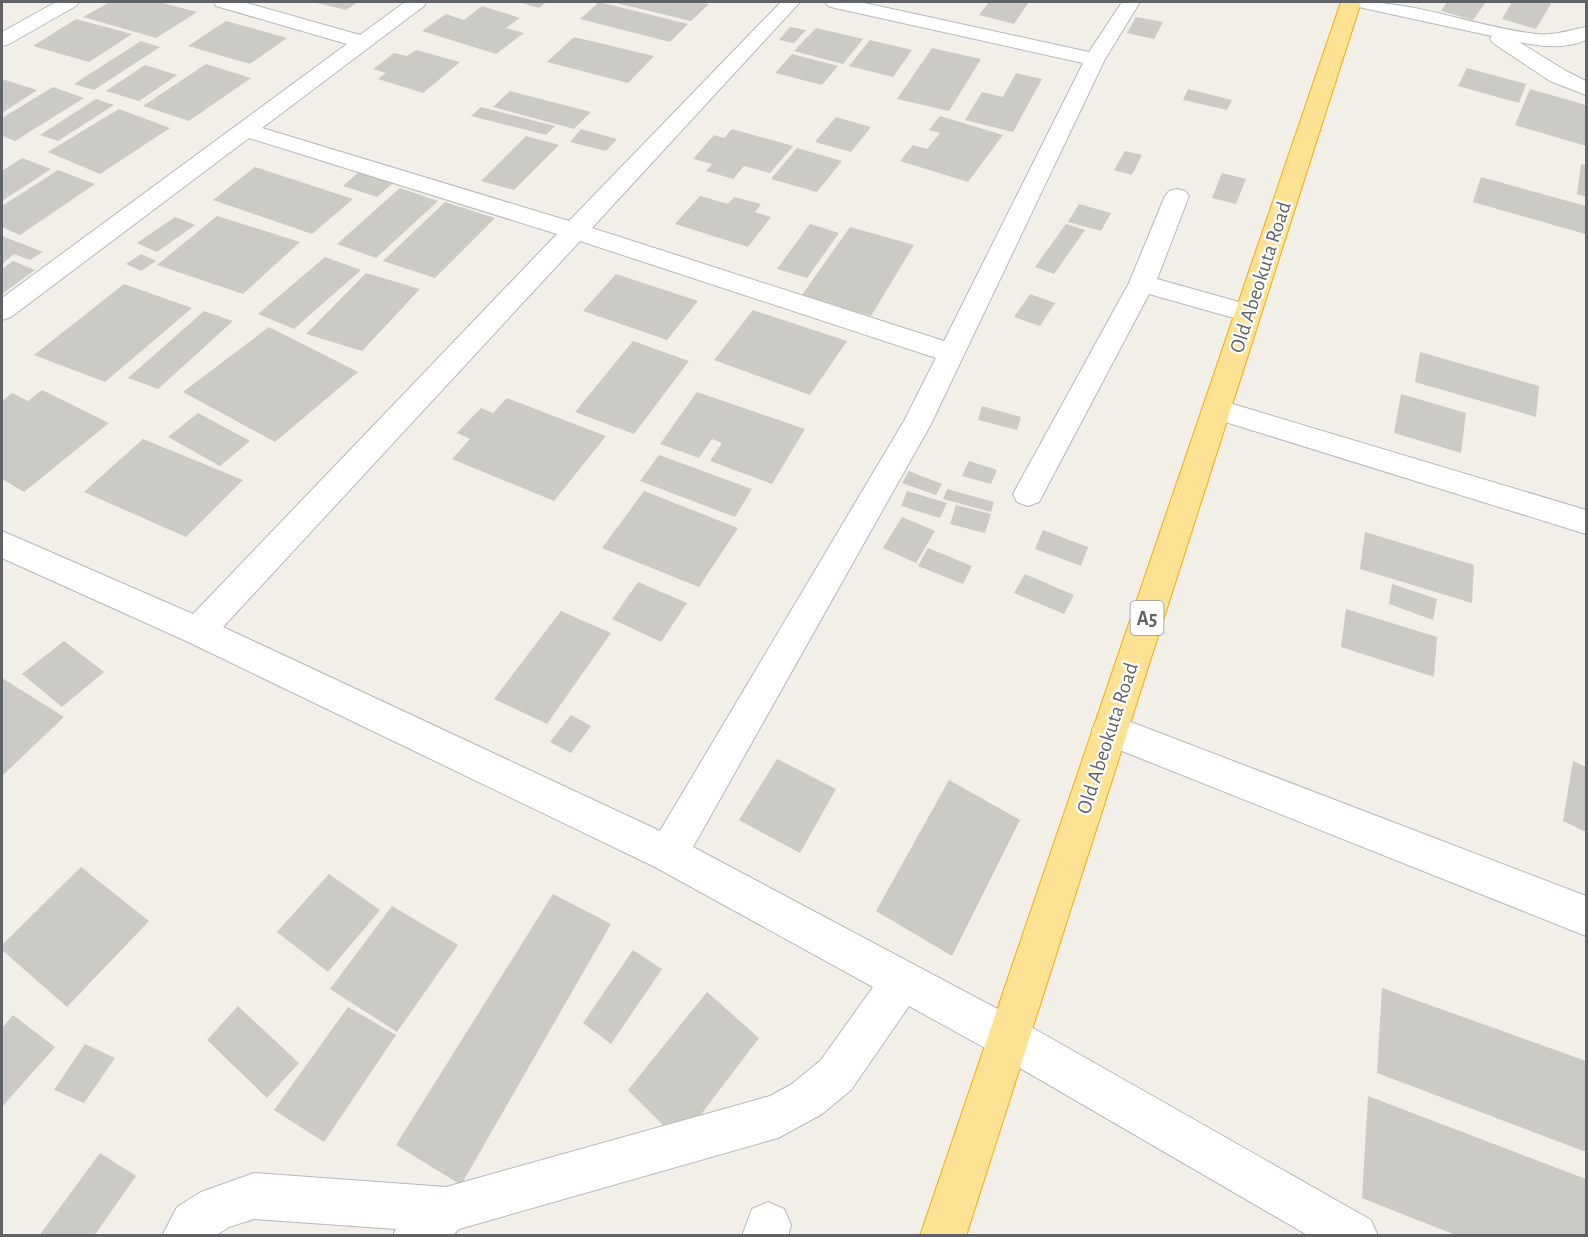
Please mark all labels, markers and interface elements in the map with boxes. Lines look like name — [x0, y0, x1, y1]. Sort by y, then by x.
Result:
street label: Old Abeokuta Road — [1226, 199, 1295, 355]
road number: A5 — [1130, 601, 1164, 635]
street label: Old Abeokuta Road — [1073, 660, 1142, 816]

